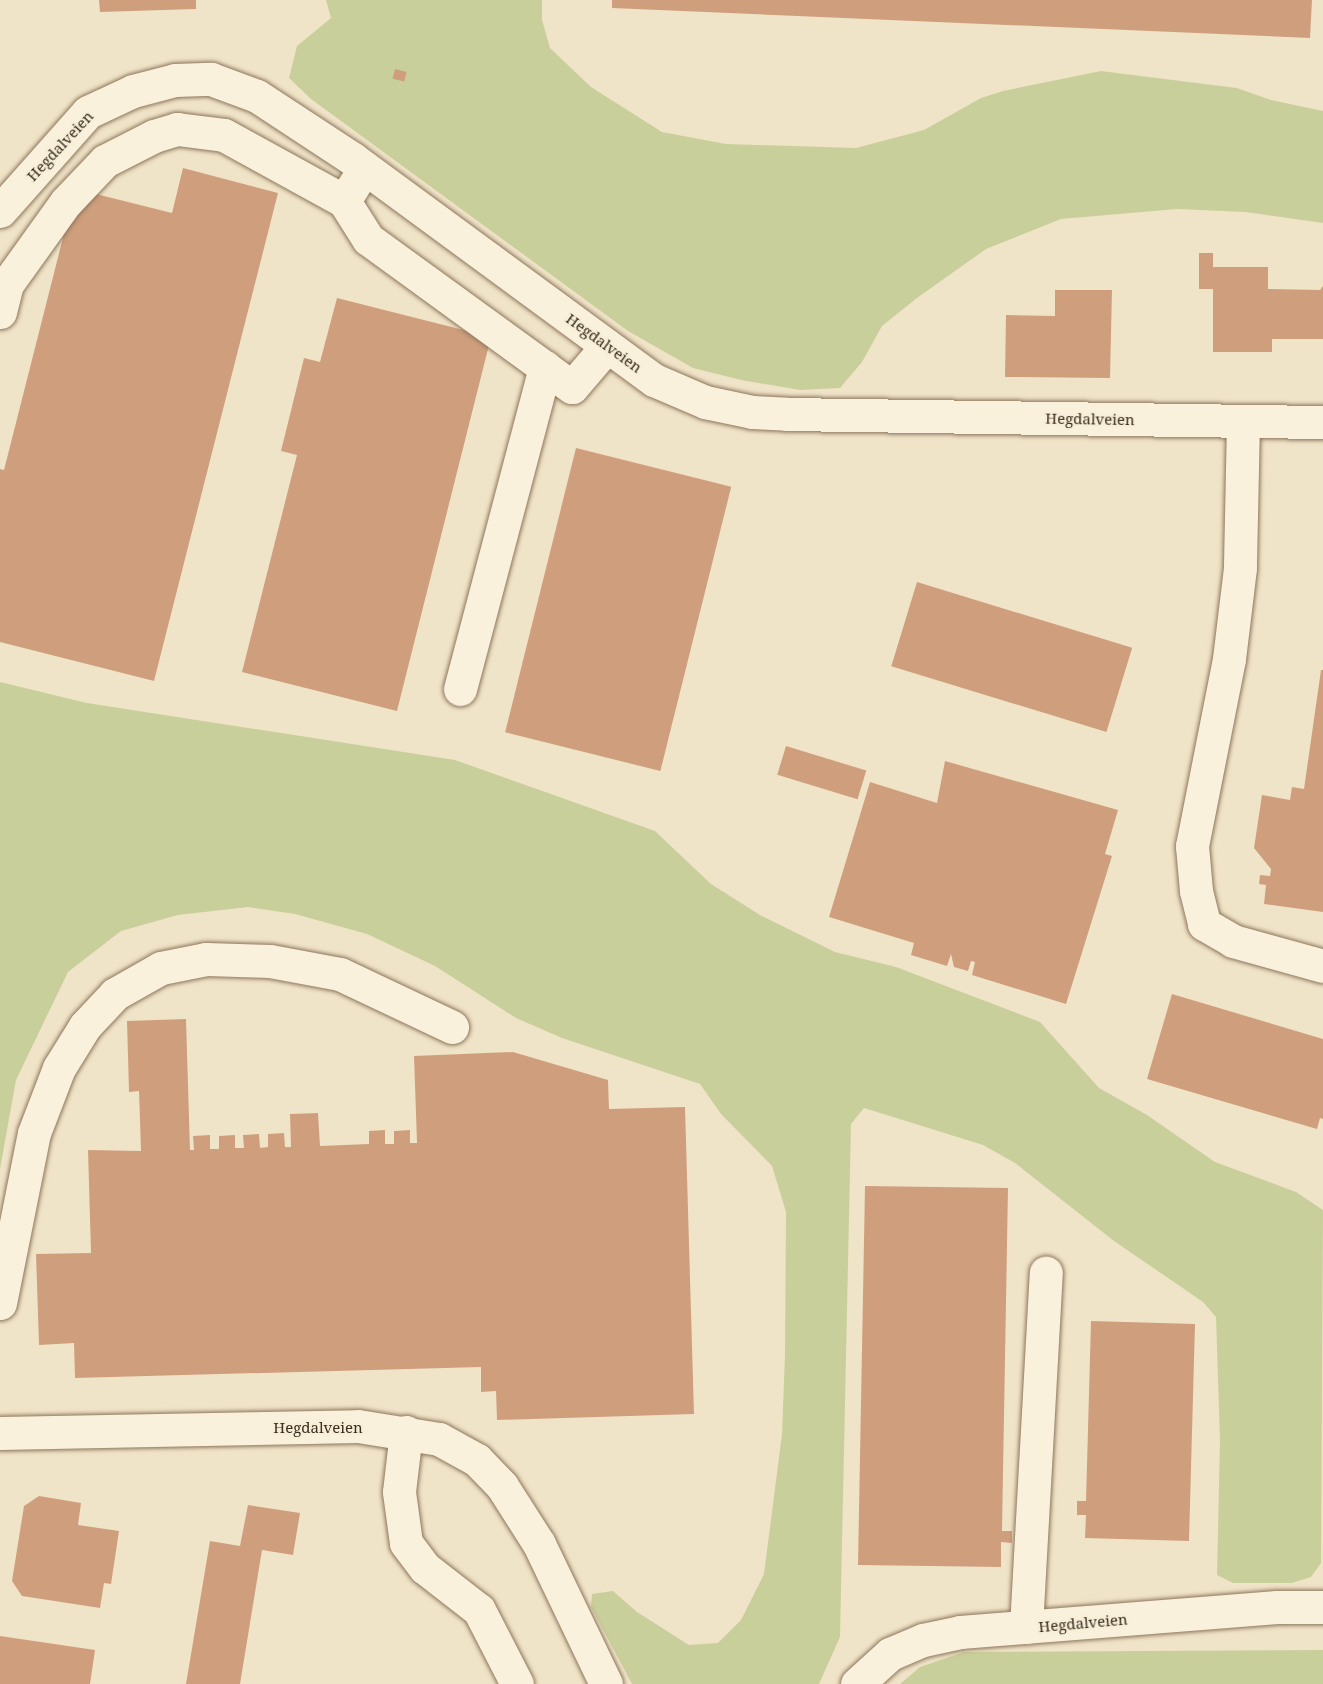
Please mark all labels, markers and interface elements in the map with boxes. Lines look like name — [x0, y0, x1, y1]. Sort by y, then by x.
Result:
street label: Hegdalveien — [23, 107, 97, 185]
street label: Hegdalveien — [563, 309, 645, 377]
street label: Hegdalveien — [1045, 409, 1135, 429]
street label: Hegdalveien — [273, 1419, 363, 1437]
street label: Hegdalveien — [1038, 1610, 1128, 1636]

